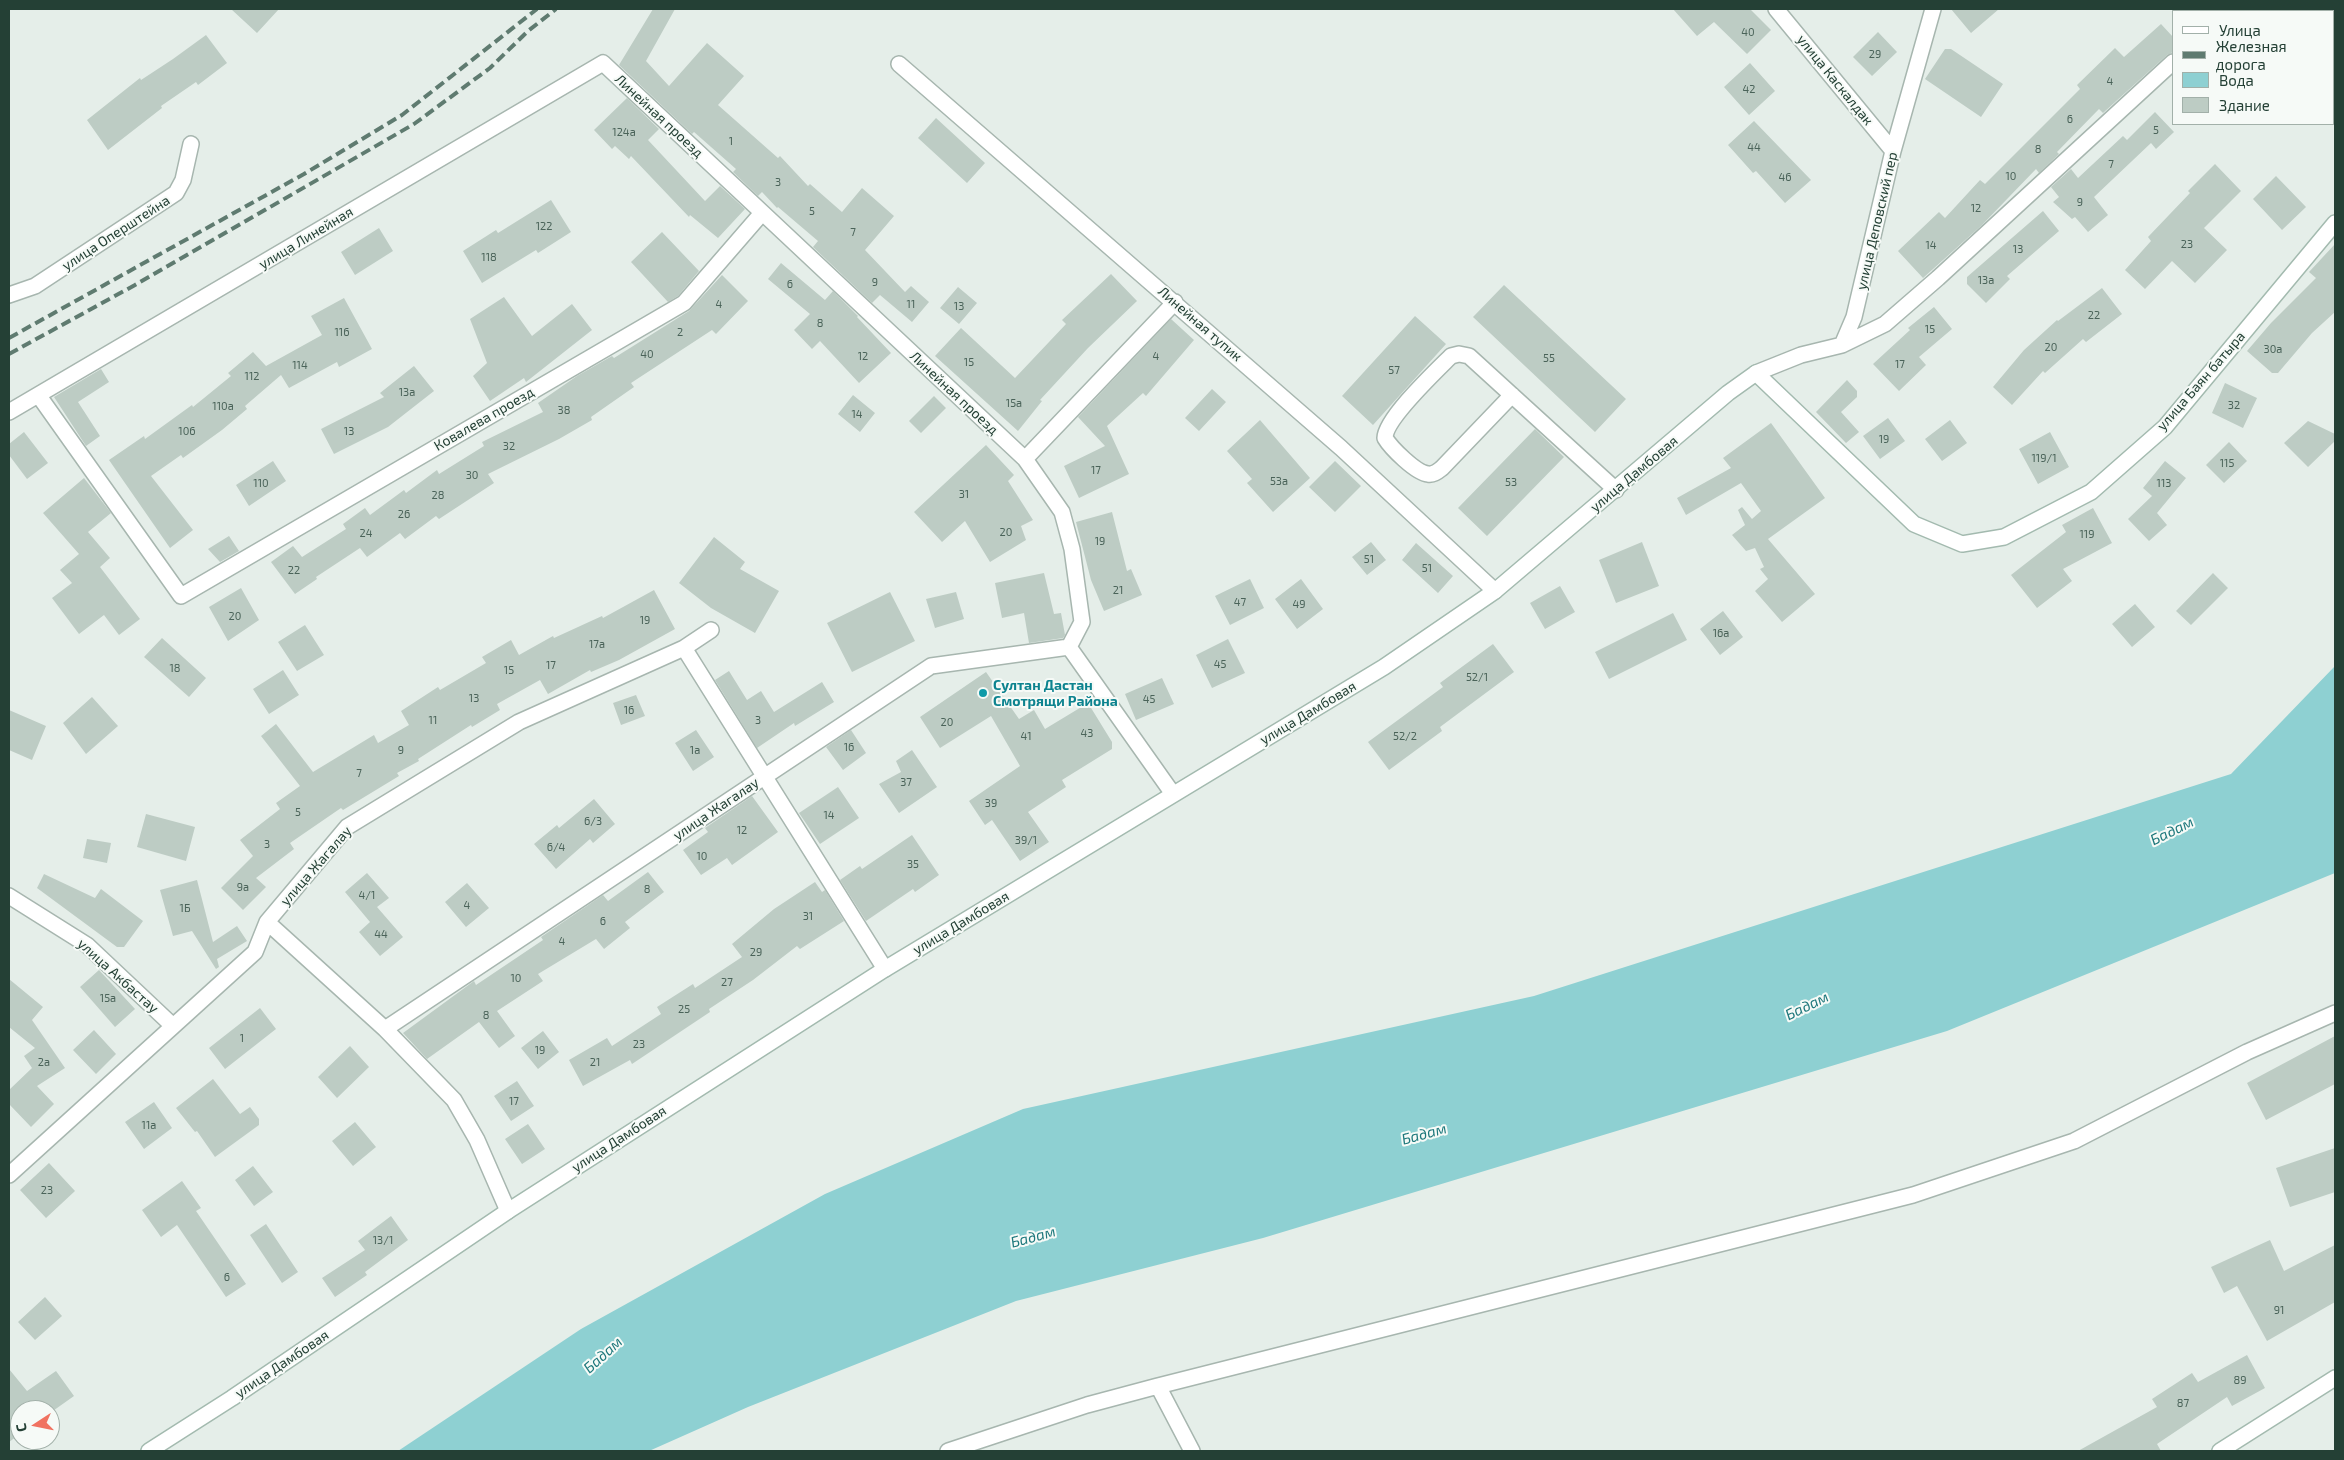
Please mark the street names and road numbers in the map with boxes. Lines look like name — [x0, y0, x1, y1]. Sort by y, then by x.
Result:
street label: улица Каскалдак — [1793, 31, 1877, 129]
street label: Линейная проезд — [611, 71, 707, 161]
street label: улица Деповский пер — [1853, 150, 1901, 292]
street label: улица Оперштейна — [59, 192, 173, 274]
street label: улица Линейная — [256, 203, 356, 273]
street label: Линейная тупик — [1155, 283, 1245, 365]
street label: улица Баян батыра — [2153, 328, 2249, 434]
street label: Линейная проезд — [906, 348, 1002, 438]
street label: Ковалева проезд — [431, 384, 537, 454]
street label: улица Дамбовая — [1587, 432, 1681, 516]
street label: улица Дамбовая — [1257, 678, 1359, 748]
street label: улица Жагалау — [670, 774, 762, 844]
street label: улица Жагалау — [277, 823, 355, 909]
street label: улица Дамбовая — [910, 888, 1012, 958]
street label: улица Акбастау — [74, 935, 162, 1017]
street label: улица Дамбовая — [569, 1102, 669, 1176]
street label: улица Дамбовая — [232, 1326, 332, 1402]

